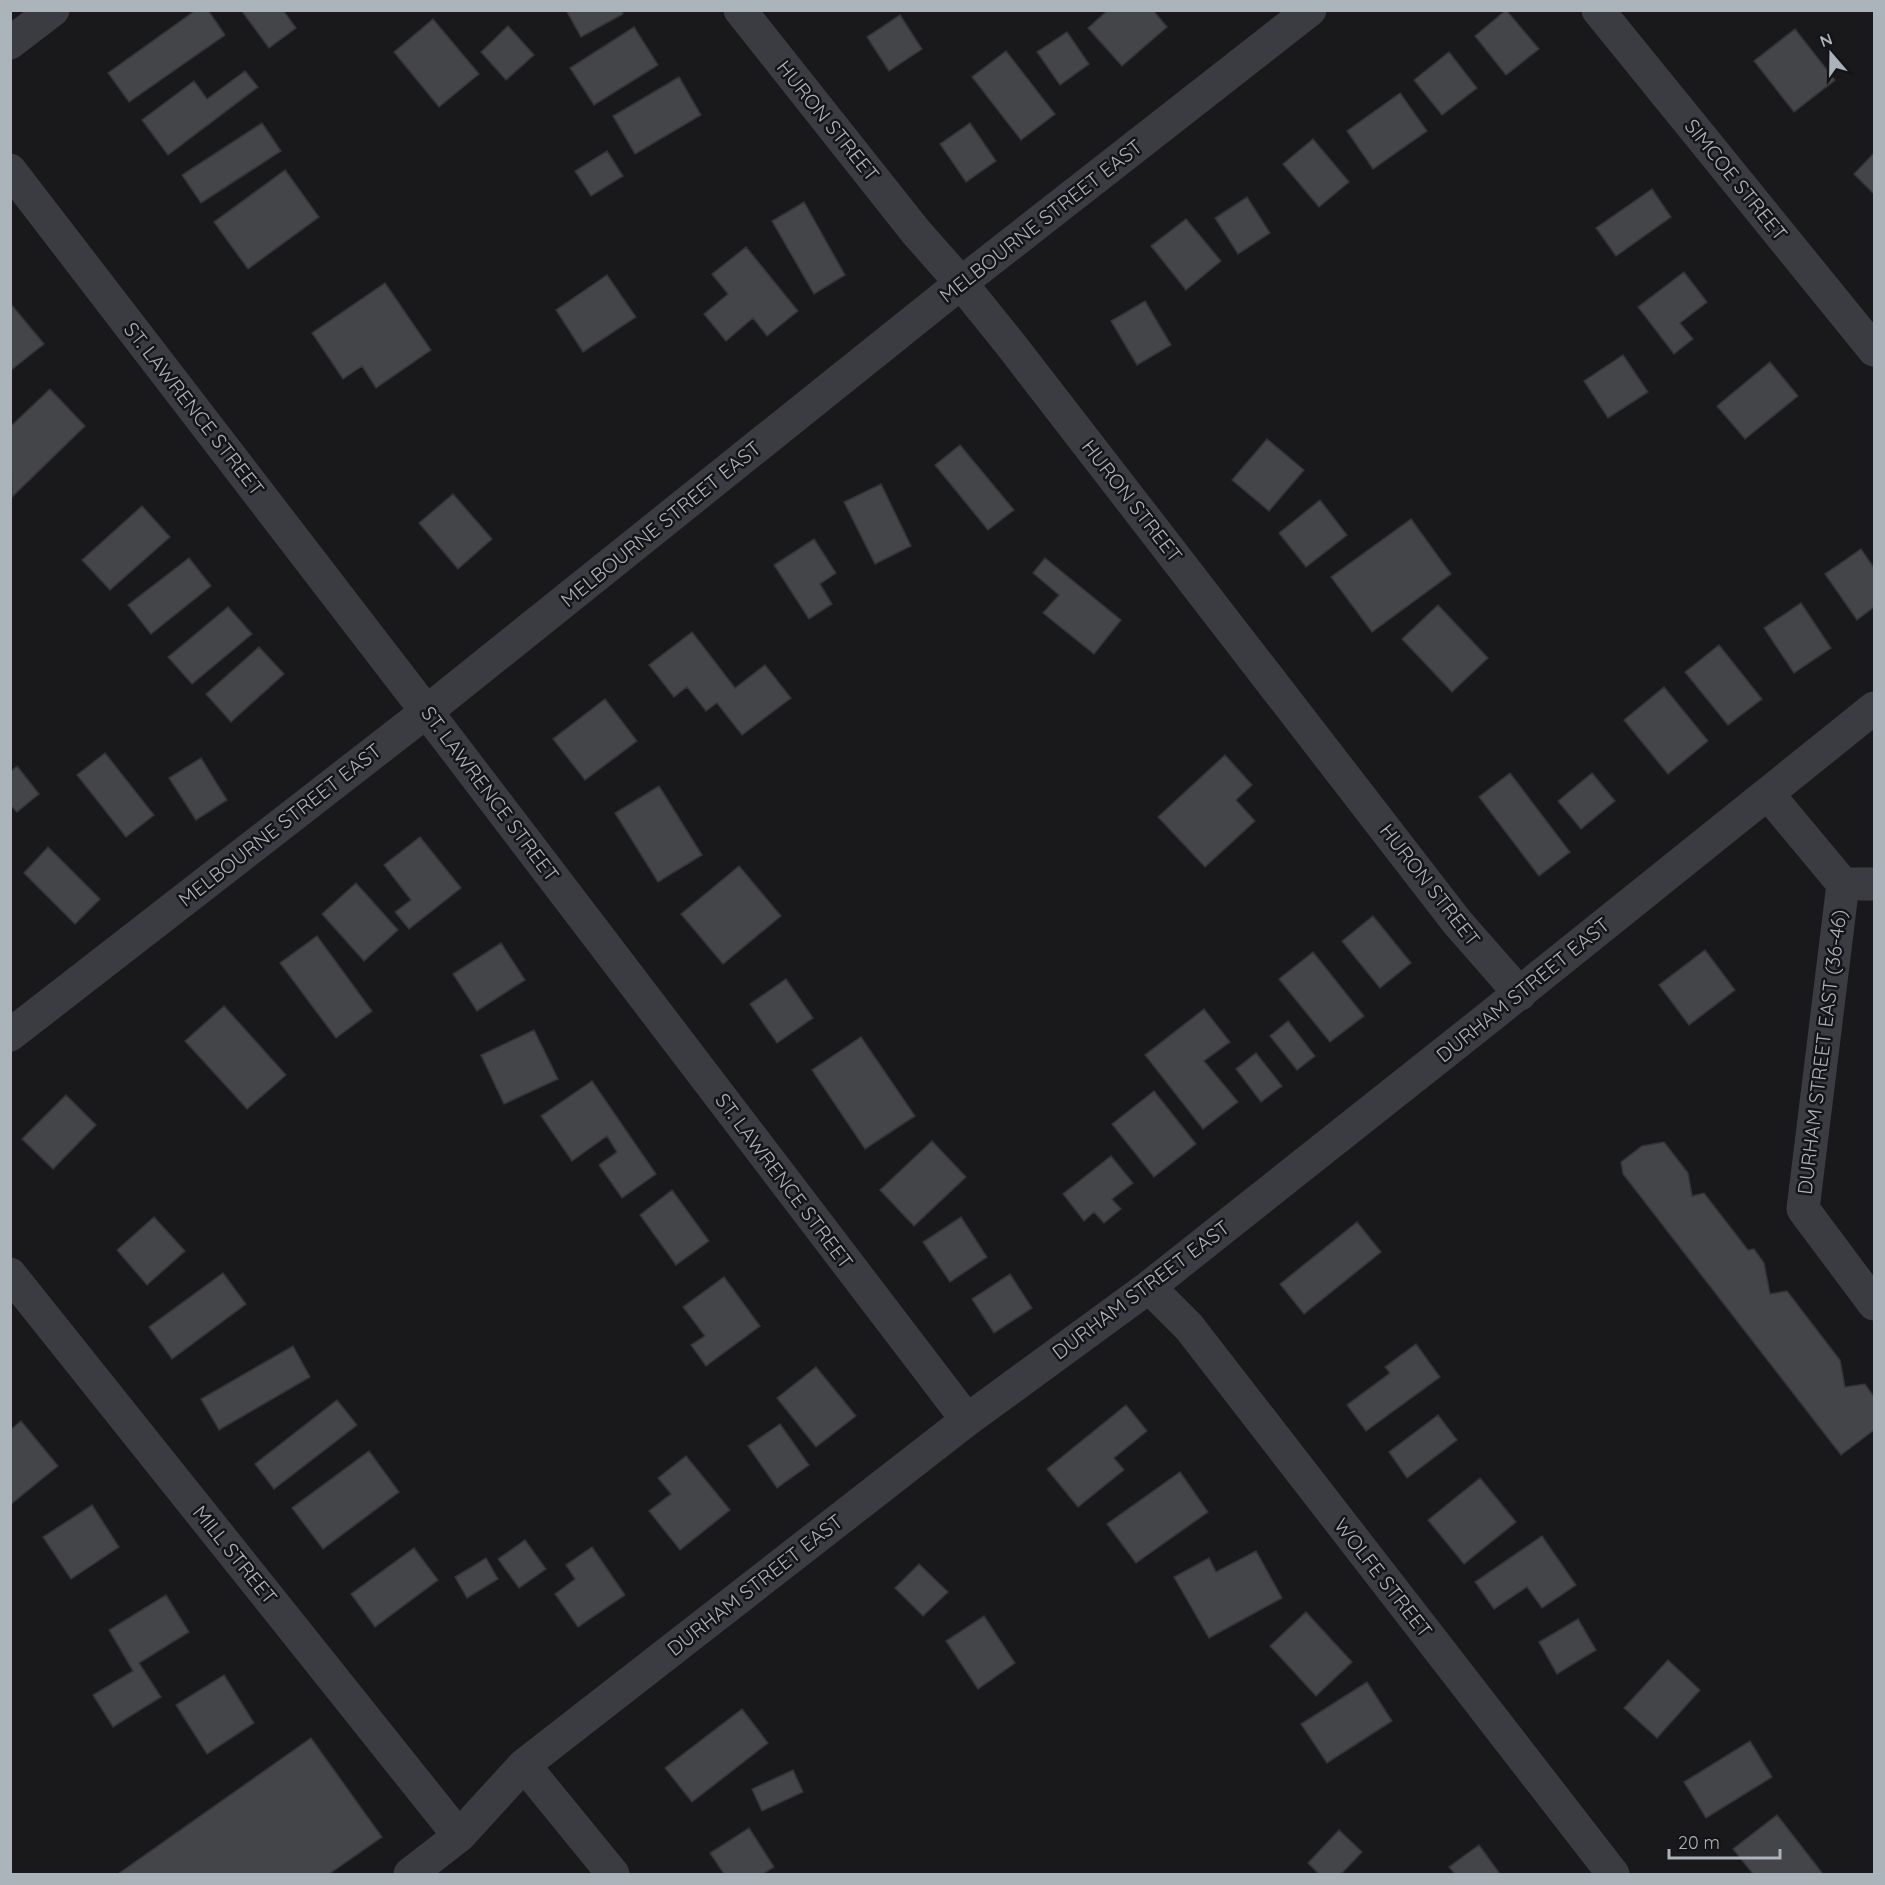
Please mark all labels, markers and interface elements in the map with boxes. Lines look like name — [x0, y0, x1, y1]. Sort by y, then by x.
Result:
north arrow — [1801, 24, 1861, 84]
text: N — [1817, 28, 1835, 51]
street label: HURON STREET — [772, 55, 885, 186]
street label: SIMCOE STREET — [1680, 114, 1793, 246]
street label: MELBOURNE STREET EAST — [934, 134, 1147, 308]
street label: ST. LAWRENCE STREET — [119, 317, 270, 501]
street label: HURON STREET — [1077, 434, 1188, 567]
street label: MELBOURNE STREET EAST — [555, 435, 766, 612]
street label: ST. LAWRENCE STREET — [416, 701, 565, 887]
street label: MELBOURNE STREET EAST — [173, 738, 386, 912]
street label: HURON STREET — [1375, 818, 1486, 951]
street label: DURHAM STREET EAST (36-46) — [1792, 908, 1851, 1196]
street label: DURHAM STREET EAST — [1431, 912, 1614, 1067]
street label: ST. LAWRENCE STREET — [710, 1088, 859, 1274]
street label: DURHAM STREET EAST — [1047, 1215, 1234, 1365]
street label: MILL STREET — [188, 1500, 283, 1609]
street label: DURHAM STREET EAST — [662, 1508, 847, 1661]
street label: WOLFE STREET — [1329, 1513, 1438, 1642]
scale bar — [1669, 1822, 1780, 1860]
text: 20 m — [1678, 1831, 1720, 1854]

